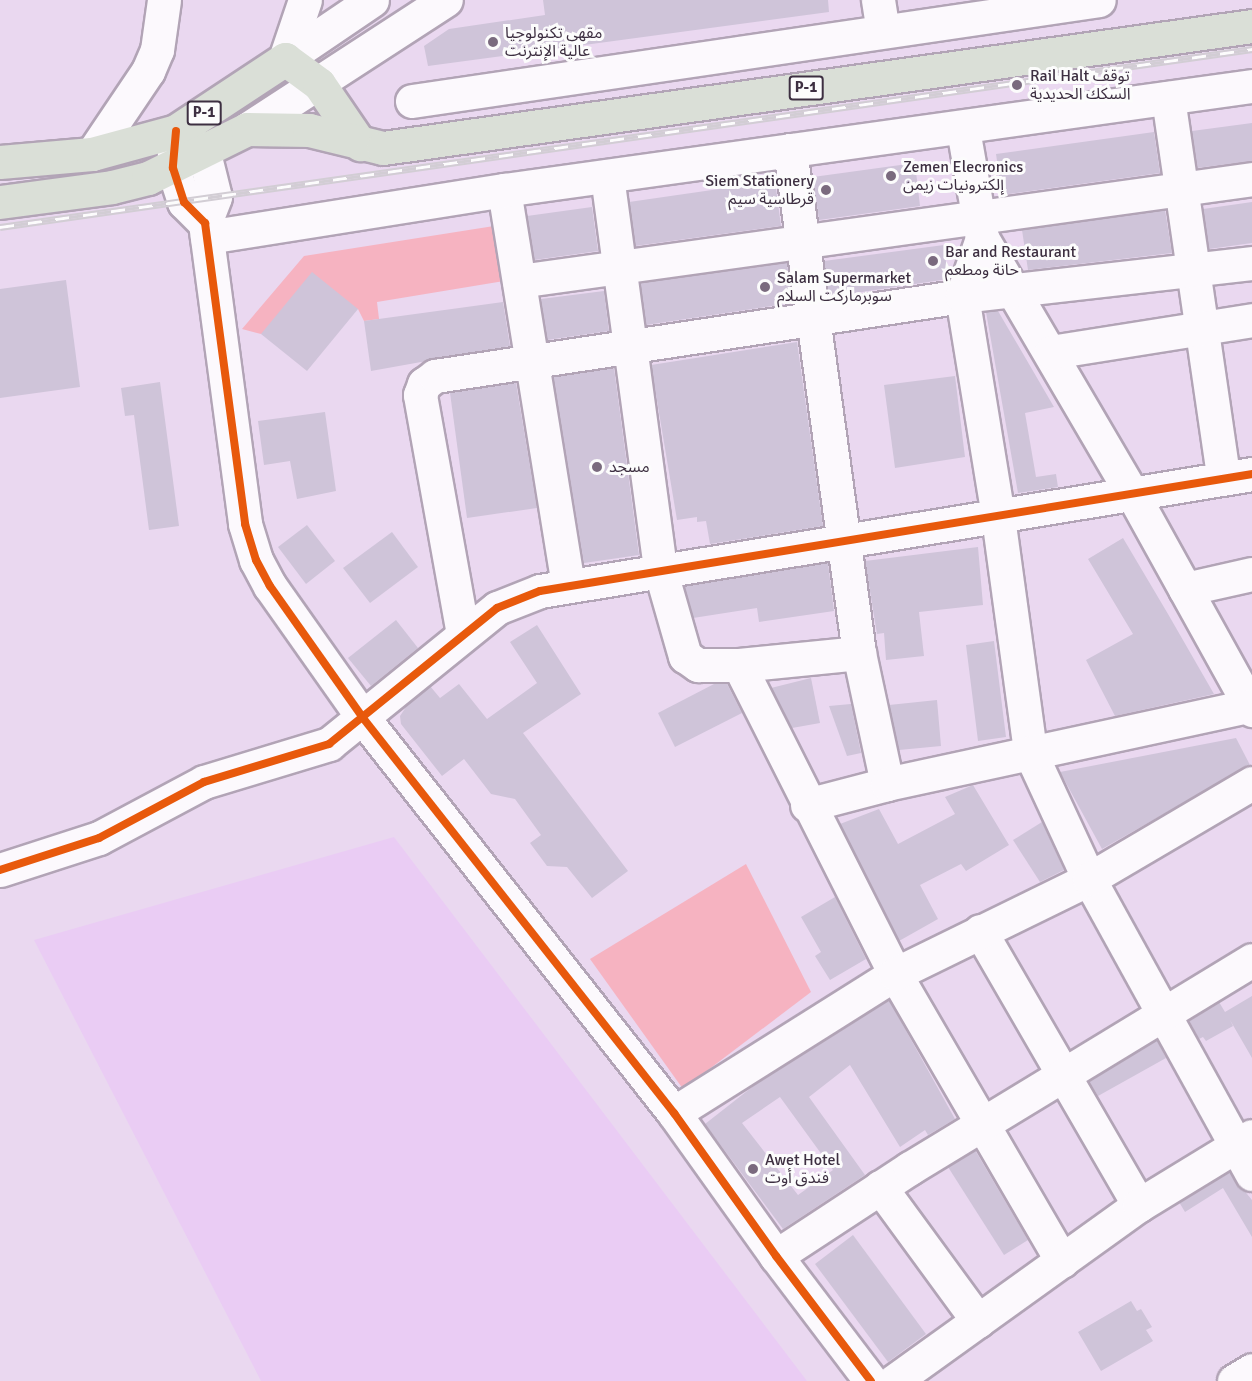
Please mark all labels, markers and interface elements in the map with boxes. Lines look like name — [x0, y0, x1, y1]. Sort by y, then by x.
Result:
place label: مقهى تكنولوجيا عالية الإنترنت — [505, 23, 602, 61]
marker: مقهى تكنولوجيا عالية الإنترنت — [486, 35, 500, 49]
place label: Rail Halt توقف السكك الحديدية — [1030, 66, 1130, 104]
road number: P-1 — [788, 76, 824, 100]
marker: Rail Halt توقف السكك الحديدية — [1008, 76, 1026, 94]
road number: P-1 — [186, 101, 222, 125]
place label: Zemen Elecronics إلكترونيات زيمن — [903, 157, 1023, 195]
marker: Zemen Elecronics إلكترونيات زيمن — [884, 169, 898, 183]
place label: Siem Stationery قرطاسية سيم — [705, 171, 814, 209]
marker: Siem Stationery قرطاسية سيم — [819, 183, 833, 197]
place label: Bar and Restaurant حانة ومطعم — [945, 242, 1076, 280]
marker: Bar and Restaurant حانة ومطعم — [926, 254, 940, 268]
place label: Salam Supermarket سوبرماركت السلام — [777, 268, 911, 306]
marker: Salam Supermarket سوبرماركت السلام — [758, 280, 772, 294]
place label: مسجد — [609, 457, 650, 477]
marker: مسجد — [590, 460, 604, 474]
place label: Awet Hotel فندق أوت — [765, 1150, 840, 1188]
marker: Awet Hotel فندق أوت — [746, 1162, 760, 1176]

